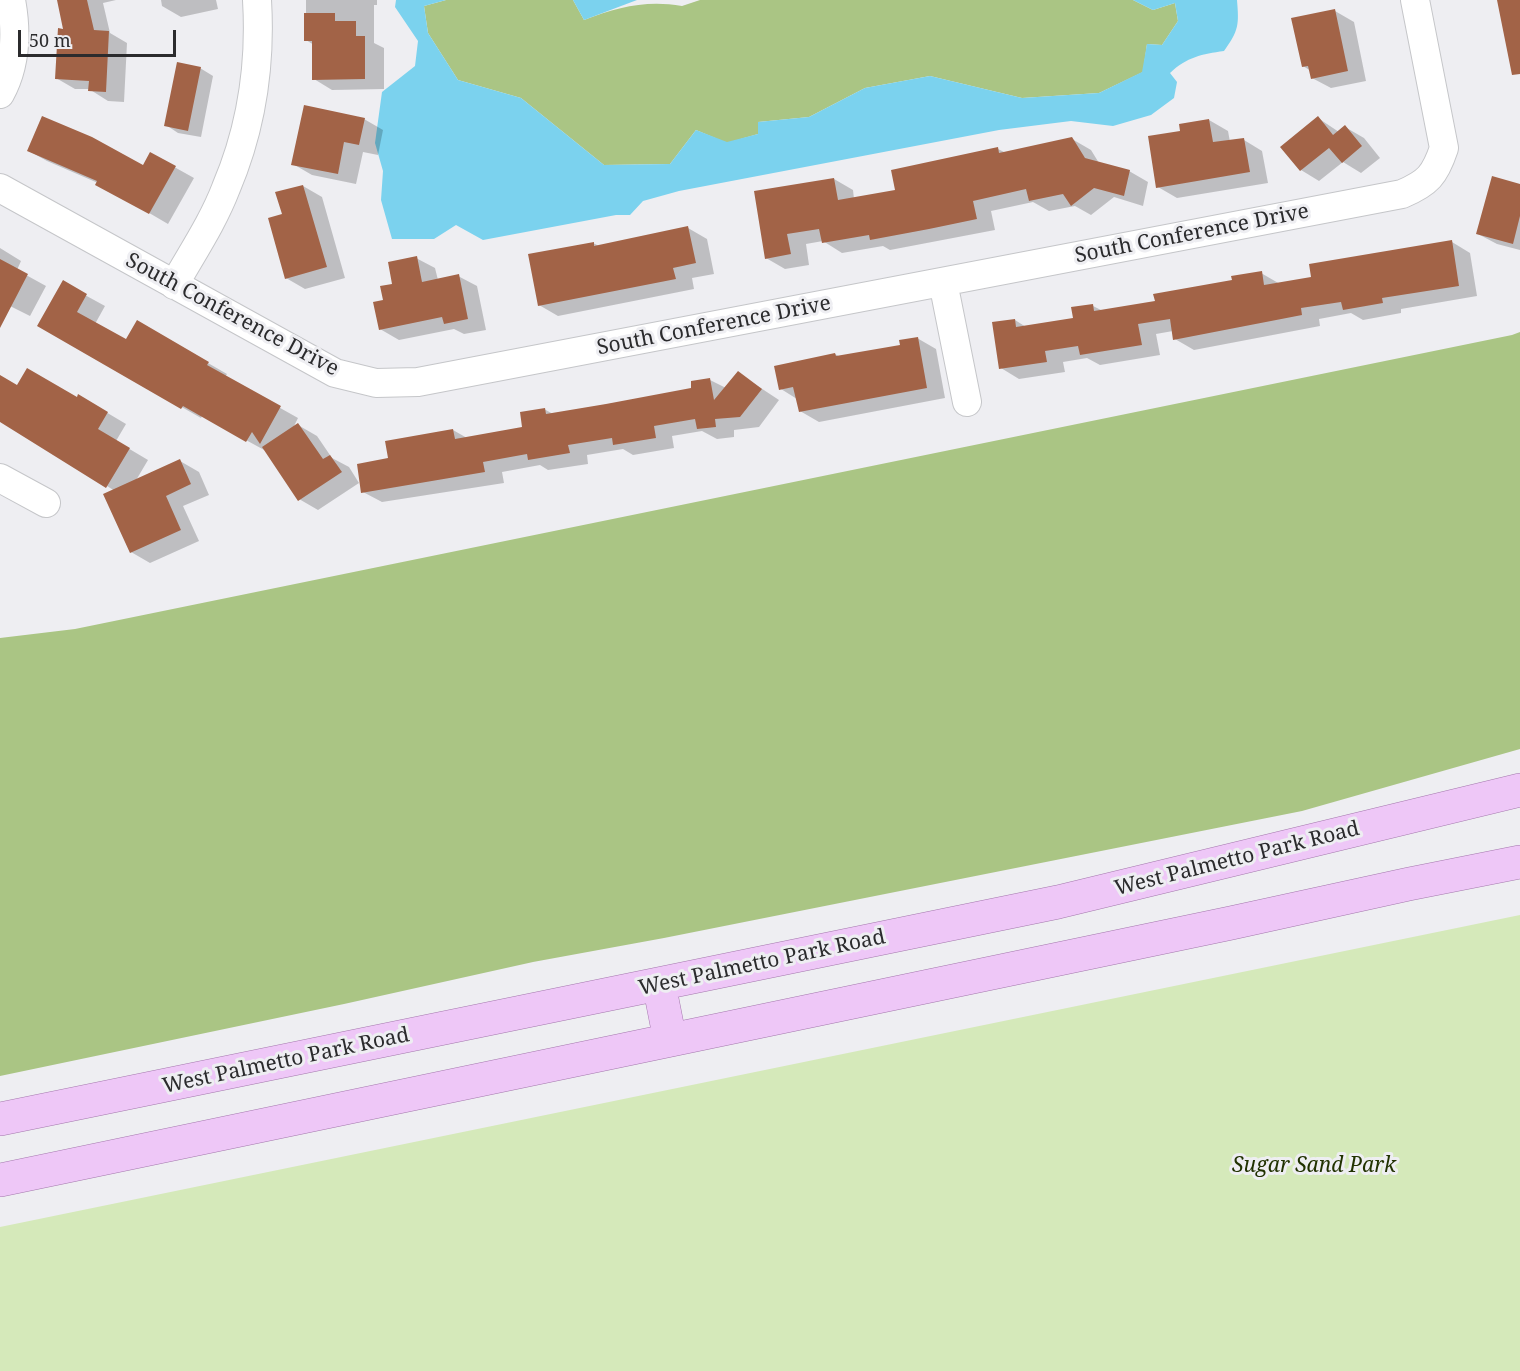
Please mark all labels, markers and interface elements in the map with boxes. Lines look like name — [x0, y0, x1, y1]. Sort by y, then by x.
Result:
scale bar — [21, 18, 178, 56]
text: 50 m — [29, 28, 71, 52]
street label: South Conference Drive — [1073, 199, 1311, 269]
street label: South Conference Drive — [121, 248, 343, 382]
street label: South Conference Drive — [595, 291, 833, 361]
street label: West Palmetto Park Road — [1112, 816, 1362, 902]
street label: West Palmetto Park Road — [636, 925, 888, 1001]
street label: West Palmetto Park Road — [160, 1023, 412, 1099]
park label: Sugar Sand Park — [1232, 1153, 1396, 1179]

